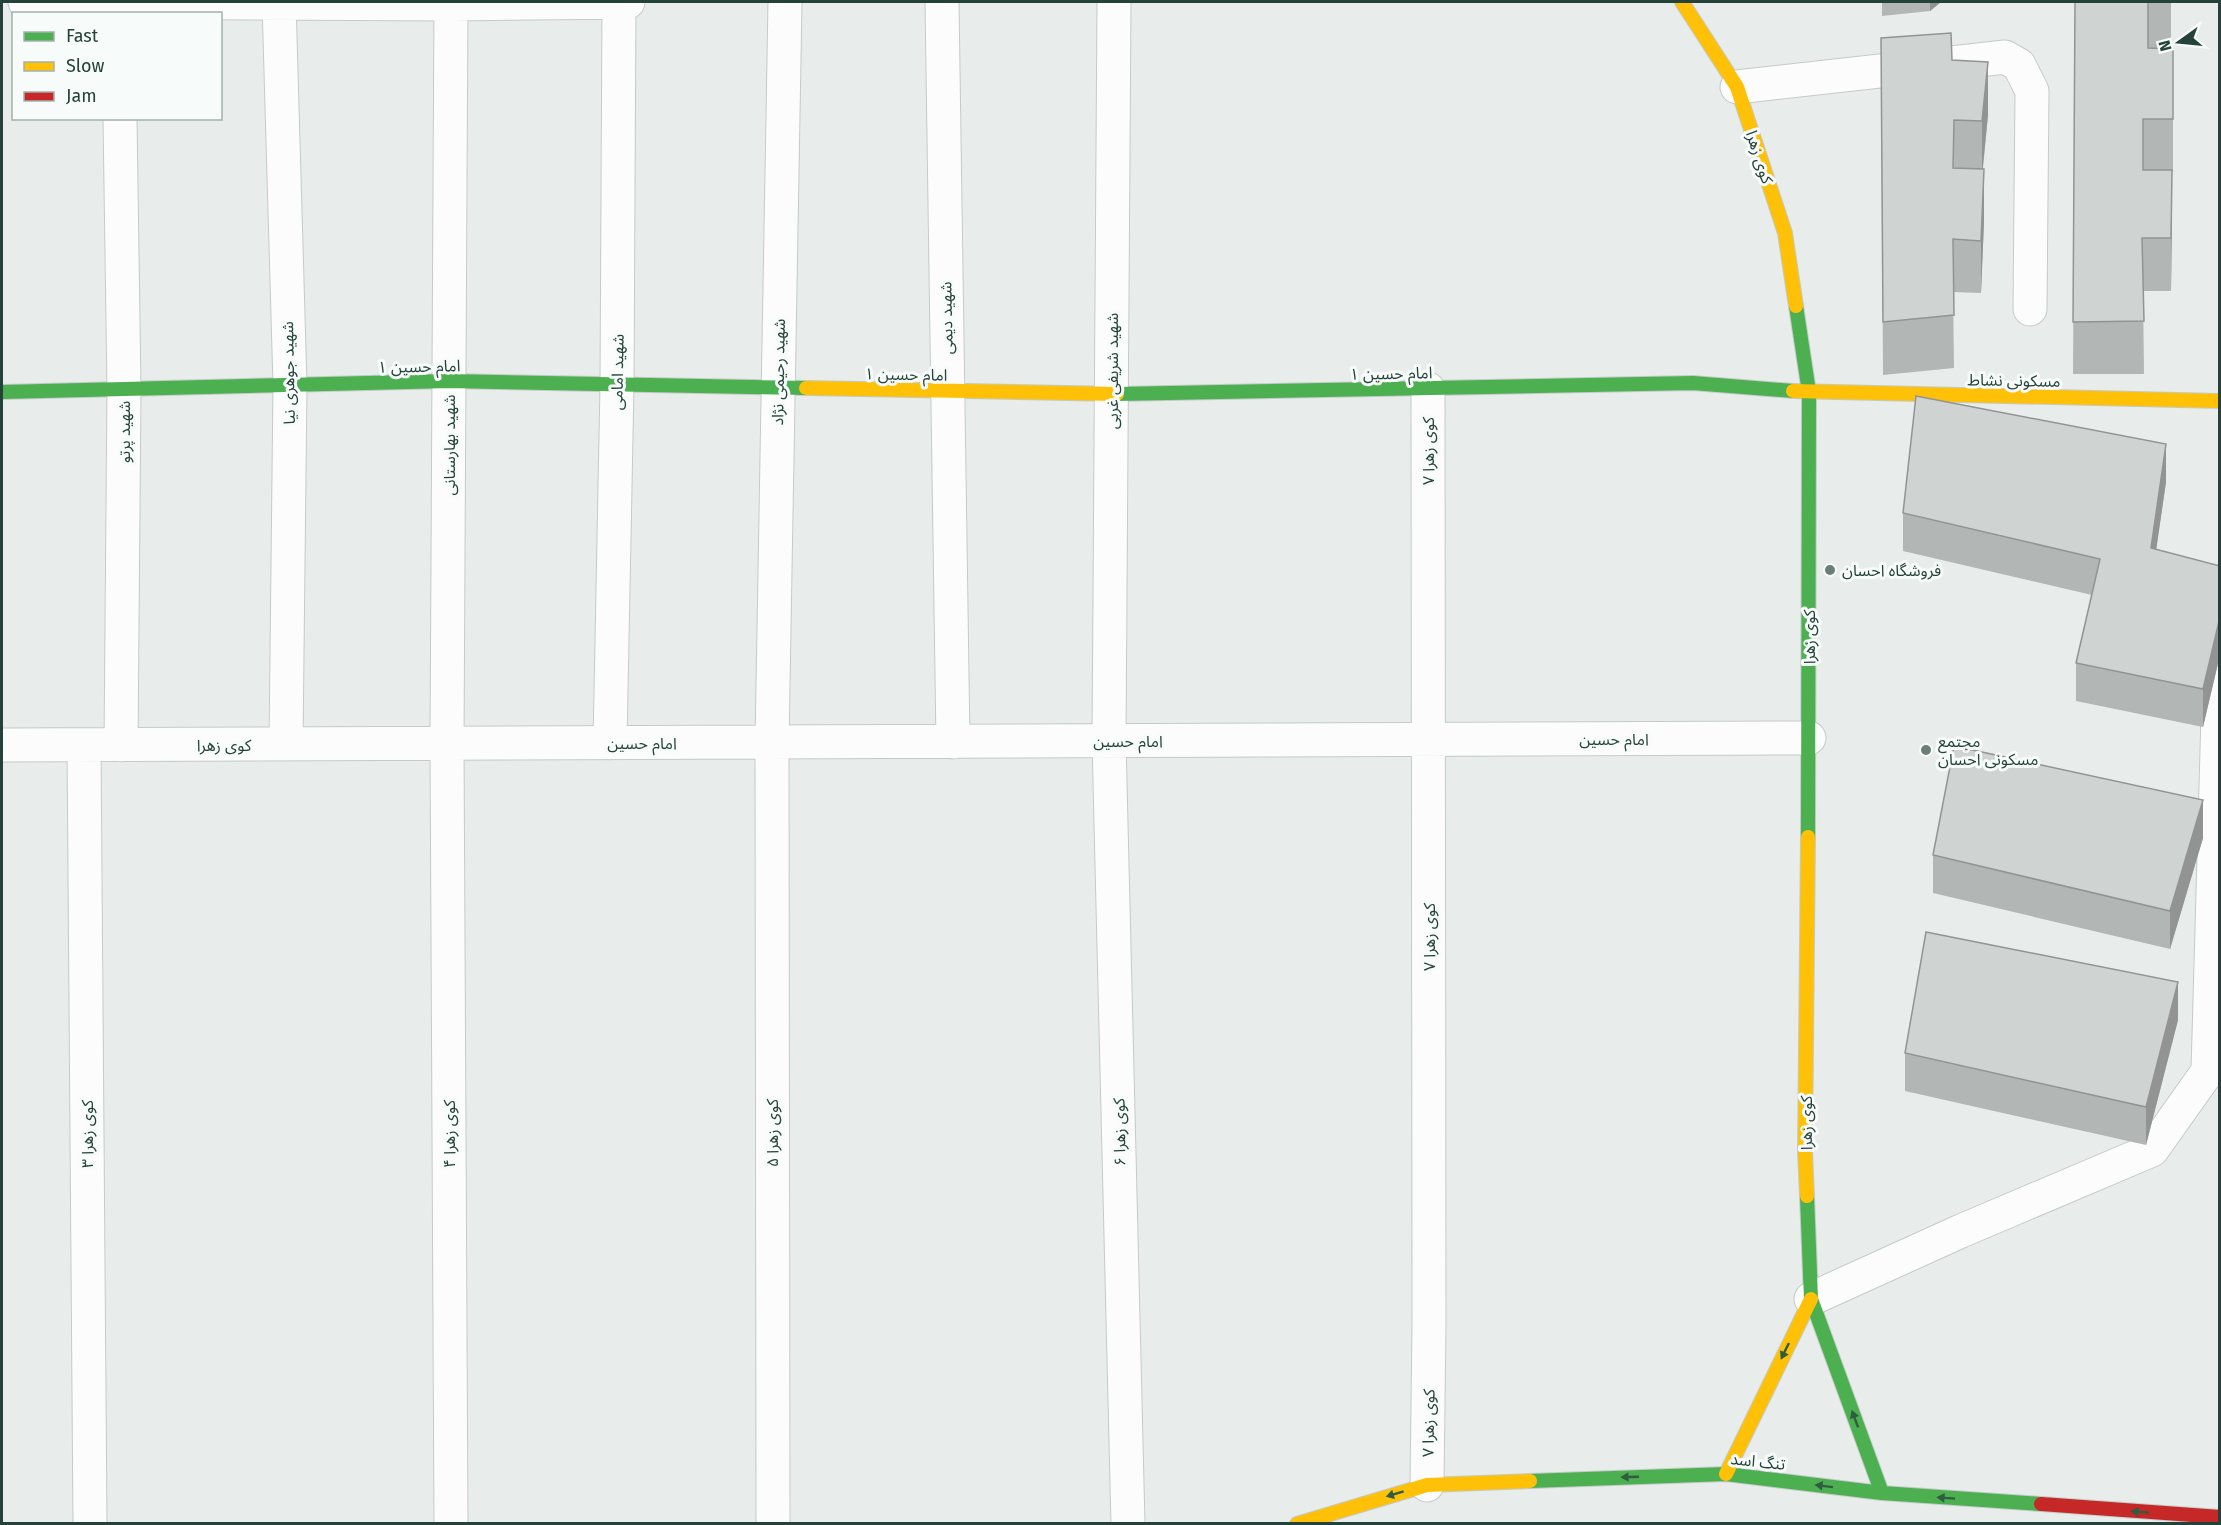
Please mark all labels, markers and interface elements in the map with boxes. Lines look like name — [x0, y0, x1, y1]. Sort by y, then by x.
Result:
legend — [12, 12, 222, 120]
north arrow — [2149, 12, 2209, 72]
text: Fast — [66, 25, 99, 47]
text: N — [2154, 38, 2176, 53]
text: Slow — [66, 55, 105, 77]
text: Jam — [66, 85, 97, 107]
street label: کوی زهرا — [1742, 128, 1777, 186]
street label: شهید دیمی — [936, 281, 957, 355]
street label: شهید شریفی غربی — [1103, 313, 1122, 429]
street label: شهید رحیمی نژاد — [768, 318, 789, 426]
street label: شهید جوهری نیا — [278, 321, 299, 425]
street label: شهید امامی — [607, 334, 628, 410]
street label: امام حسین ۱ — [377, 356, 461, 380]
street label: امام حسین ۱ — [1349, 363, 1433, 387]
street label: امام حسین ۱ — [864, 364, 948, 388]
street label: مسکونی نشاط — [1967, 370, 2061, 391]
street label: شهید بهارستانی — [440, 394, 459, 496]
street label: شهید پرتو — [115, 401, 135, 463]
street label: کوی زهرا ۷ — [1419, 417, 1438, 485]
place label: فروشگاه احسان — [1842, 561, 1941, 580]
marker: فروشگاه احسان — [1823, 563, 1837, 577]
street label: کوی زهرا — [1800, 609, 1819, 664]
street label: امام حسین — [1579, 730, 1649, 752]
street label: امام حسین — [1093, 732, 1163, 754]
place label: مجتمع مسکونی احسان — [1938, 732, 2038, 769]
street label: امام حسین — [607, 734, 677, 756]
street label: کوی زهرا — [197, 736, 252, 755]
marker: مجتمع مسکونی احسان — [1919, 743, 1933, 757]
street label: کوی زهرا ۷ — [1420, 903, 1439, 971]
street label: کوی زهرا — [1797, 1095, 1816, 1150]
street label: کوی زهرا ۶ — [1109, 1097, 1130, 1166]
street label: کوی زهرا ۵ — [763, 1099, 782, 1167]
street label: کوی زهرا ۳ — [78, 1100, 97, 1168]
street label: کوی زهرا ۴ — [440, 1100, 459, 1168]
one-way arrow — [1781, 1343, 1790, 1360]
street label: کوی زهرا ۷ — [1418, 1388, 1439, 1457]
one-way arrow — [1850, 1409, 1860, 1427]
street label: تنگ اسد — [1730, 1449, 1787, 1474]
one-way arrow — [1621, 1473, 1640, 1482]
one-way arrow — [1815, 1481, 1834, 1491]
one-way arrow — [1386, 1490, 1404, 1499]
one-way arrow — [1936, 1493, 1955, 1502]
one-way arrow — [2131, 1507, 2150, 1516]

